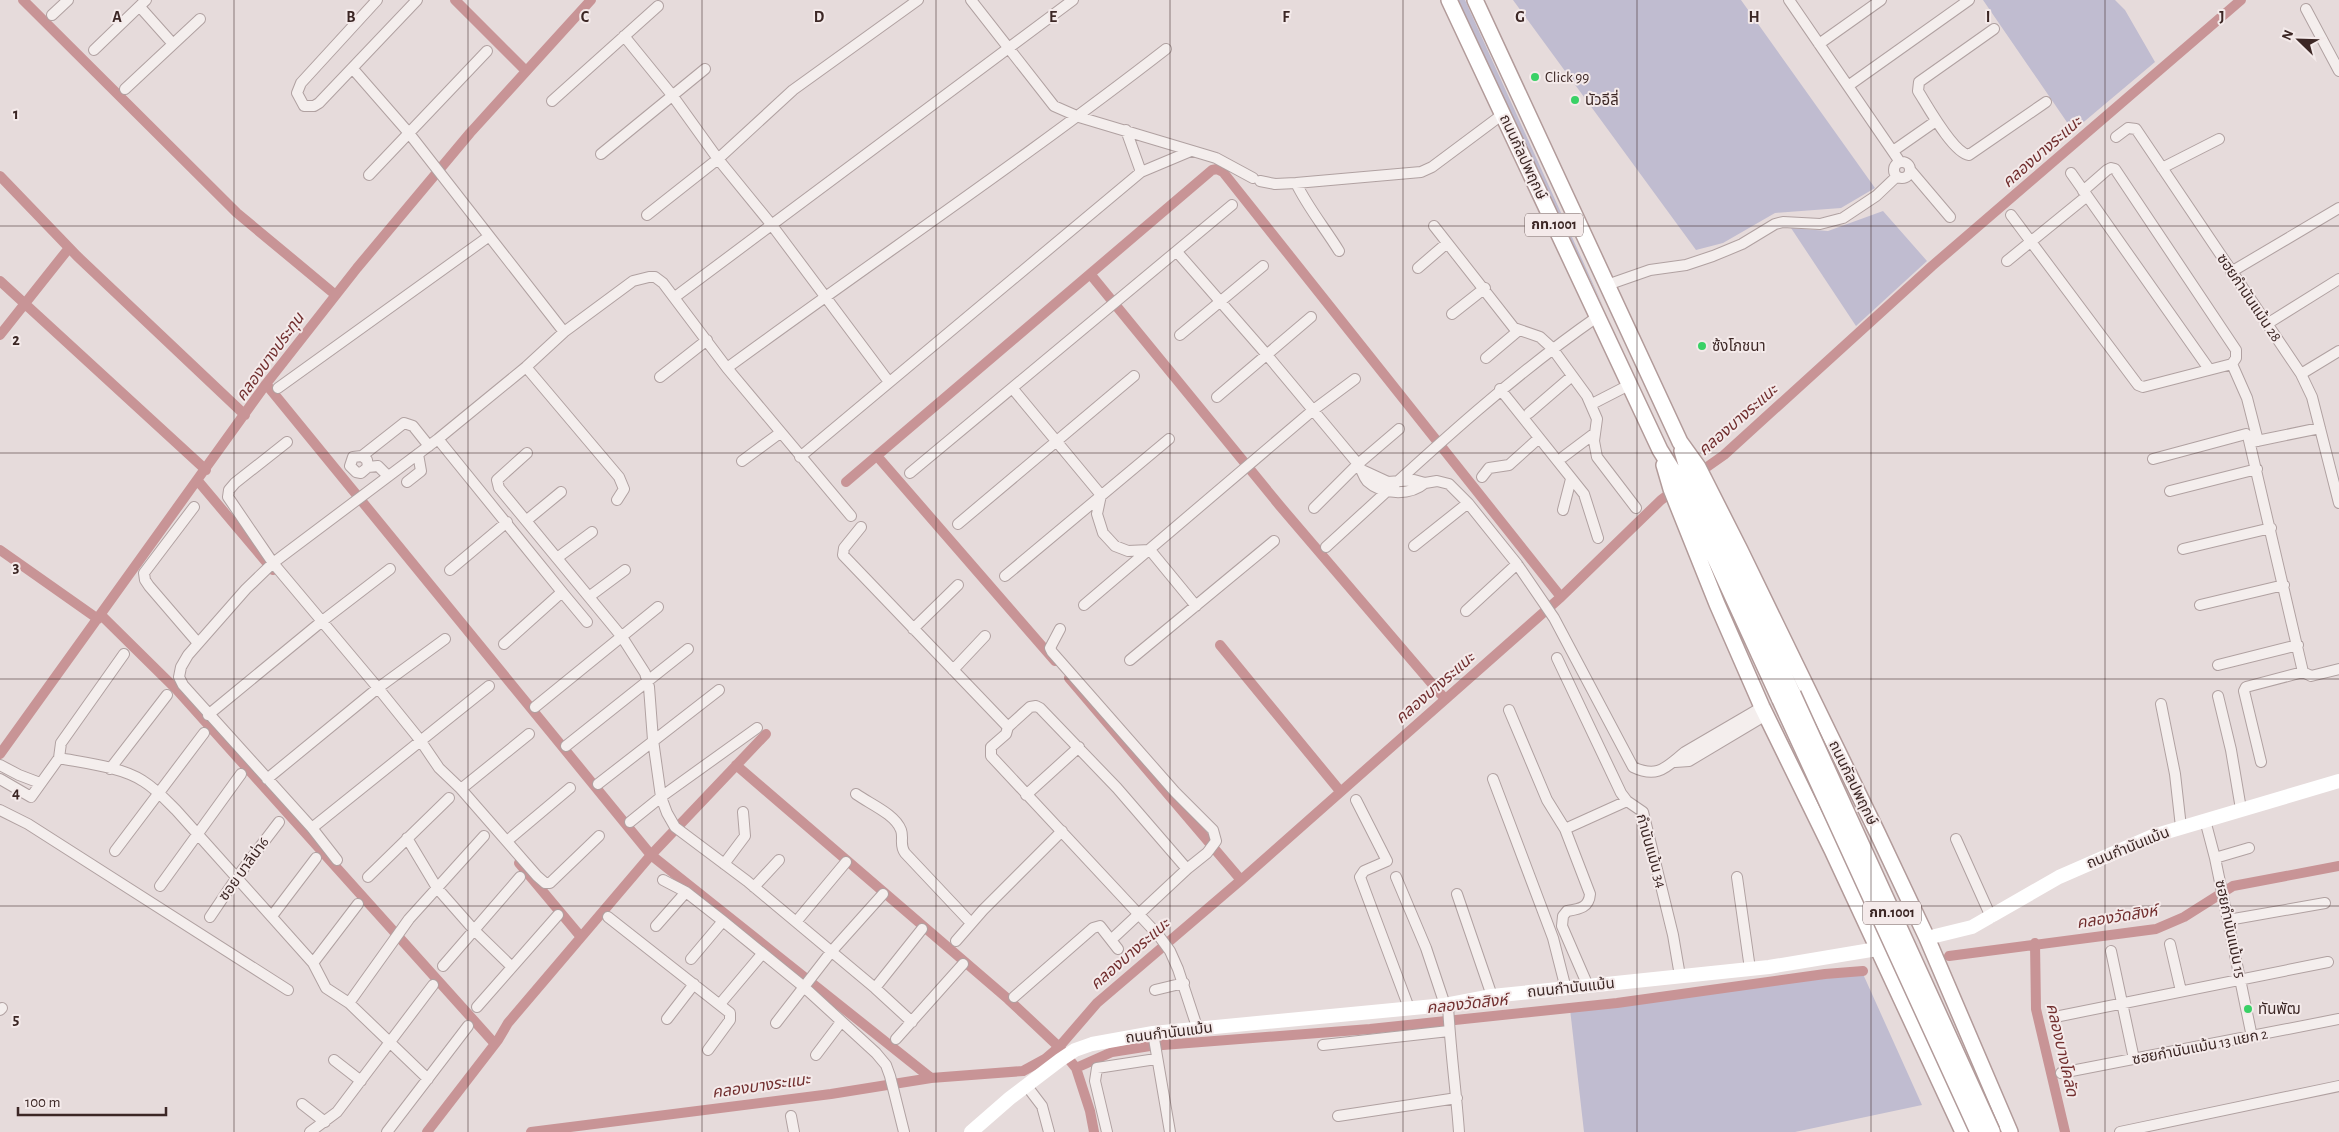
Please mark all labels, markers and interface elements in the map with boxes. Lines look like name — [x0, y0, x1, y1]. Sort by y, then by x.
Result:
text: A — [112, 9, 122, 25]
text: B — [346, 9, 356, 25]
text: C — [581, 9, 590, 25]
text: D — [814, 9, 825, 25]
text: E — [1049, 9, 1057, 25]
text: F — [1282, 9, 1290, 25]
text: G — [1515, 9, 1525, 25]
text: H — [1748, 9, 1760, 25]
text: I — [1986, 9, 1990, 25]
text: J — [2219, 9, 2225, 25]
north arrow — [2274, 15, 2324, 65]
text: N — [2280, 28, 2296, 43]
place label: Click 99 — [1545, 70, 1589, 85]
marker: Click 99 — [1529, 71, 1541, 83]
place label: นัวอีลี่ — [1585, 89, 1619, 108]
marker: นัวอีลี่ — [1569, 94, 1581, 106]
text: 1 — [13, 106, 19, 122]
street label: ถนนกัลปพฤกษ์ — [1497, 112, 1550, 202]
water label: คลองบางระแนะ — [1999, 112, 2086, 190]
road number: กท.1001 — [1525, 214, 1583, 236]
street label: ซฮยกำนันแม้น 28 — [2214, 251, 2285, 345]
water label: คลองบางประทุน — [233, 309, 309, 405]
text: 2 — [12, 332, 20, 348]
place label: ซ้งโภชนา — [1712, 338, 1766, 354]
marker: ซ้งโภชนา — [1696, 340, 1708, 352]
water label: คลองบางระแนะ — [1695, 380, 1782, 458]
text: 3 — [13, 559, 20, 575]
water label: คลองบางระแนะ — [1392, 648, 1479, 726]
street label: ถนนกัลปพฤกษ์ — [1826, 738, 1881, 828]
text: 4 — [12, 785, 20, 801]
street label: กำนันแม้น 34 — [1633, 812, 1670, 890]
street label: ถนนกำนันแม้น — [2084, 824, 2172, 871]
street label: ซอย บาลีน่า6 — [214, 833, 272, 904]
street label: ซฮยกำนันแม้น 15 — [2212, 878, 2249, 979]
road number: กท.1001 — [1863, 901, 1921, 924]
water label: คลองวัดสิงห์ — [2075, 902, 2162, 931]
water label: คลองบางระแนะ — [1087, 914, 1174, 992]
street label: ถนนกำนันแม้น — [1526, 975, 1615, 1000]
water label: คลองวัดสิงห์ — [1426, 991, 1512, 1016]
place label: ทันพัฒ — [2258, 1001, 2300, 1017]
water label: คลองบางโคลัด — [2044, 1002, 2082, 1099]
marker: ทันพัฒ — [2242, 1003, 2254, 1015]
text: 5 — [13, 1011, 20, 1027]
street label: ถนนกำนันแม้น — [1124, 1019, 1214, 1046]
street label: ซฮยกำนันแม้น 13 แยก 2 — [2131, 1025, 2269, 1067]
water label: คลองบางระแนะ — [711, 1071, 813, 1101]
scale bar — [18, 1084, 165, 1116]
text: 100 m — [25, 1095, 60, 1110]

